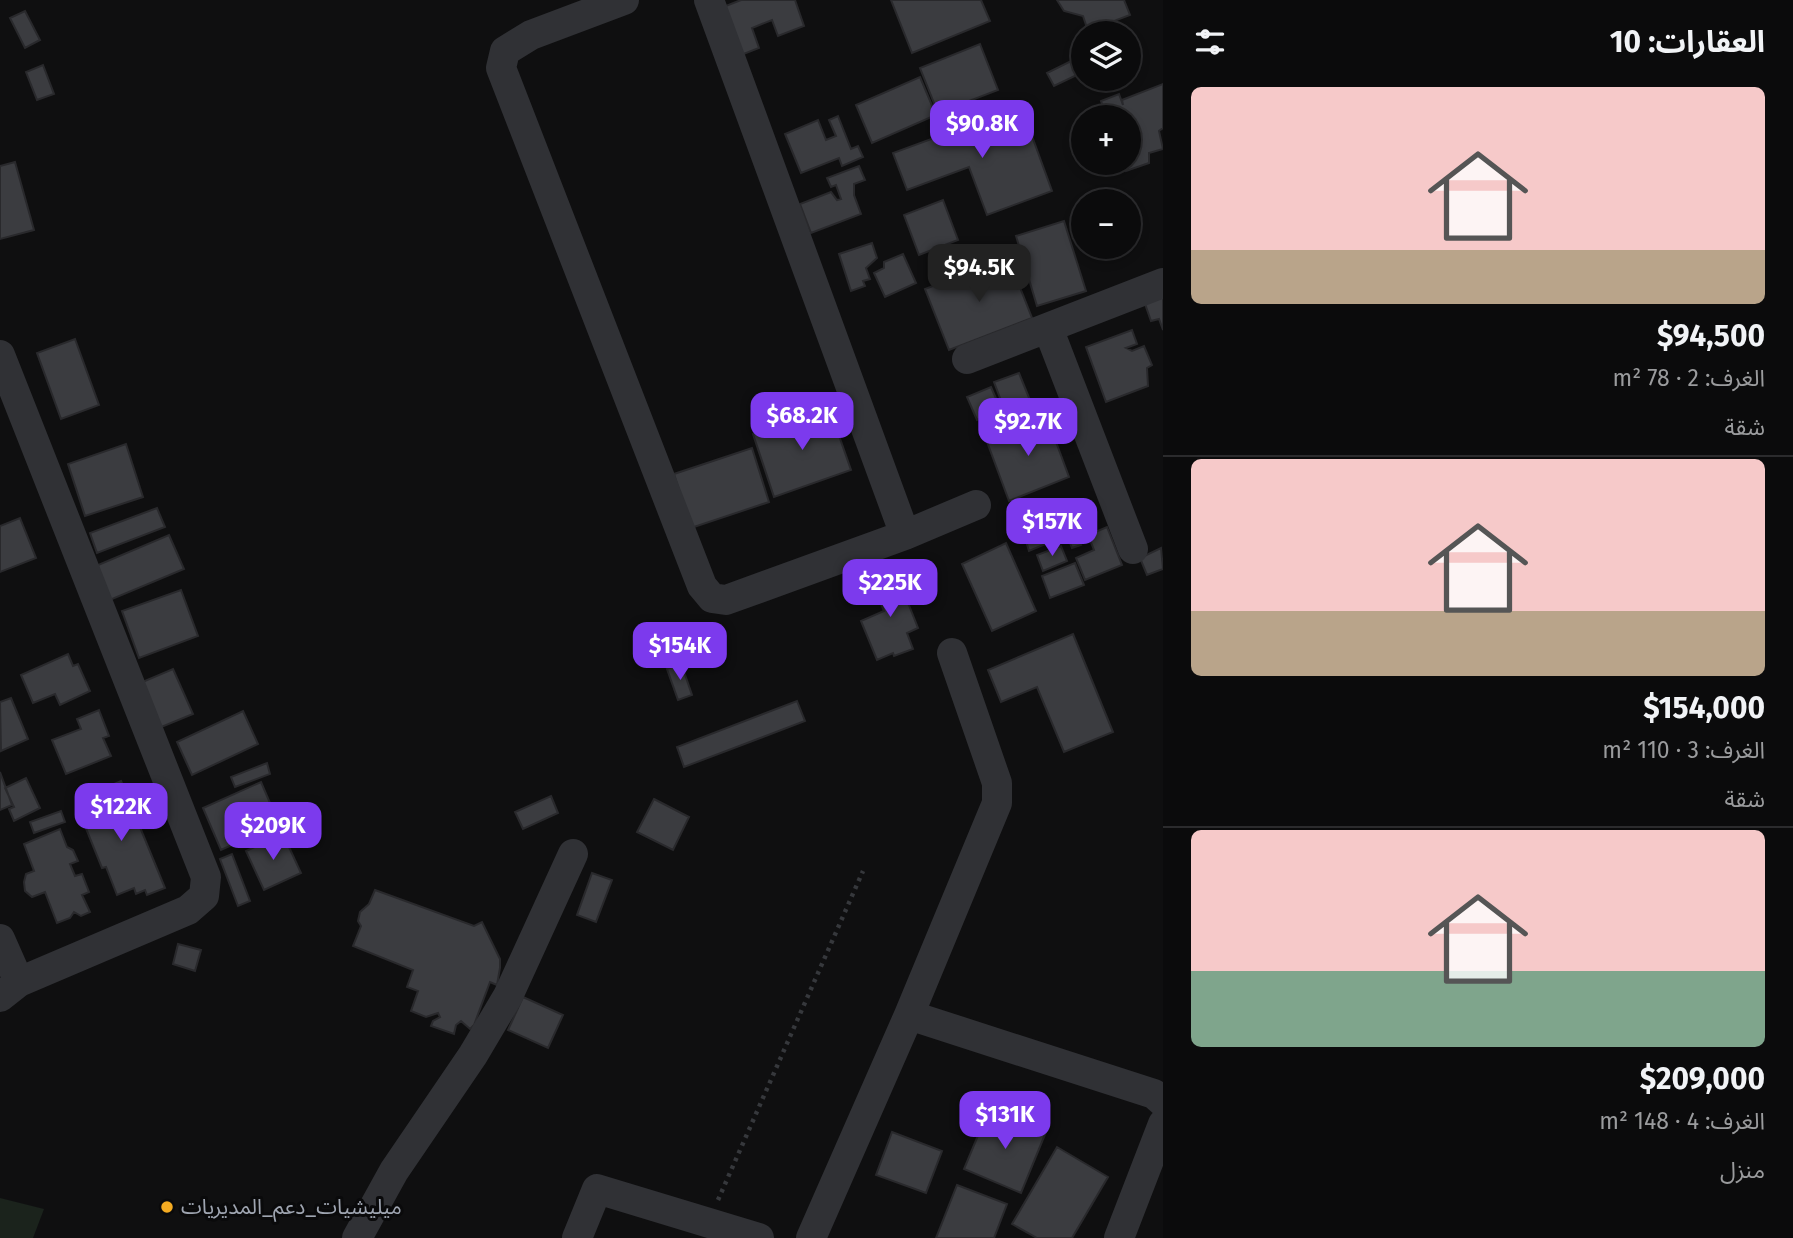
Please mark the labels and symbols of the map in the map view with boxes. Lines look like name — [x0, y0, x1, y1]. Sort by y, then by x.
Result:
pin: $90.8K — [925, 100, 1039, 160]
pin: $94.5K — [922, 244, 1036, 304]
pin: $68.2K — [745, 392, 859, 452]
pin: $92.7K — [971, 398, 1085, 458]
pin: $157K — [1003, 498, 1101, 558]
pin: $225K — [841, 560, 939, 619]
pin: $154K — [631, 622, 729, 682]
pin: $122K — [72, 784, 170, 843]
pin: $209K — [224, 802, 322, 862]
pin: $131K — [956, 1092, 1054, 1151]
place label: ميليشيات_دعم_المديريات — [181, 1194, 402, 1222]
marker: ميليشيات_دعم_المديريات — [159, 1199, 175, 1215]

